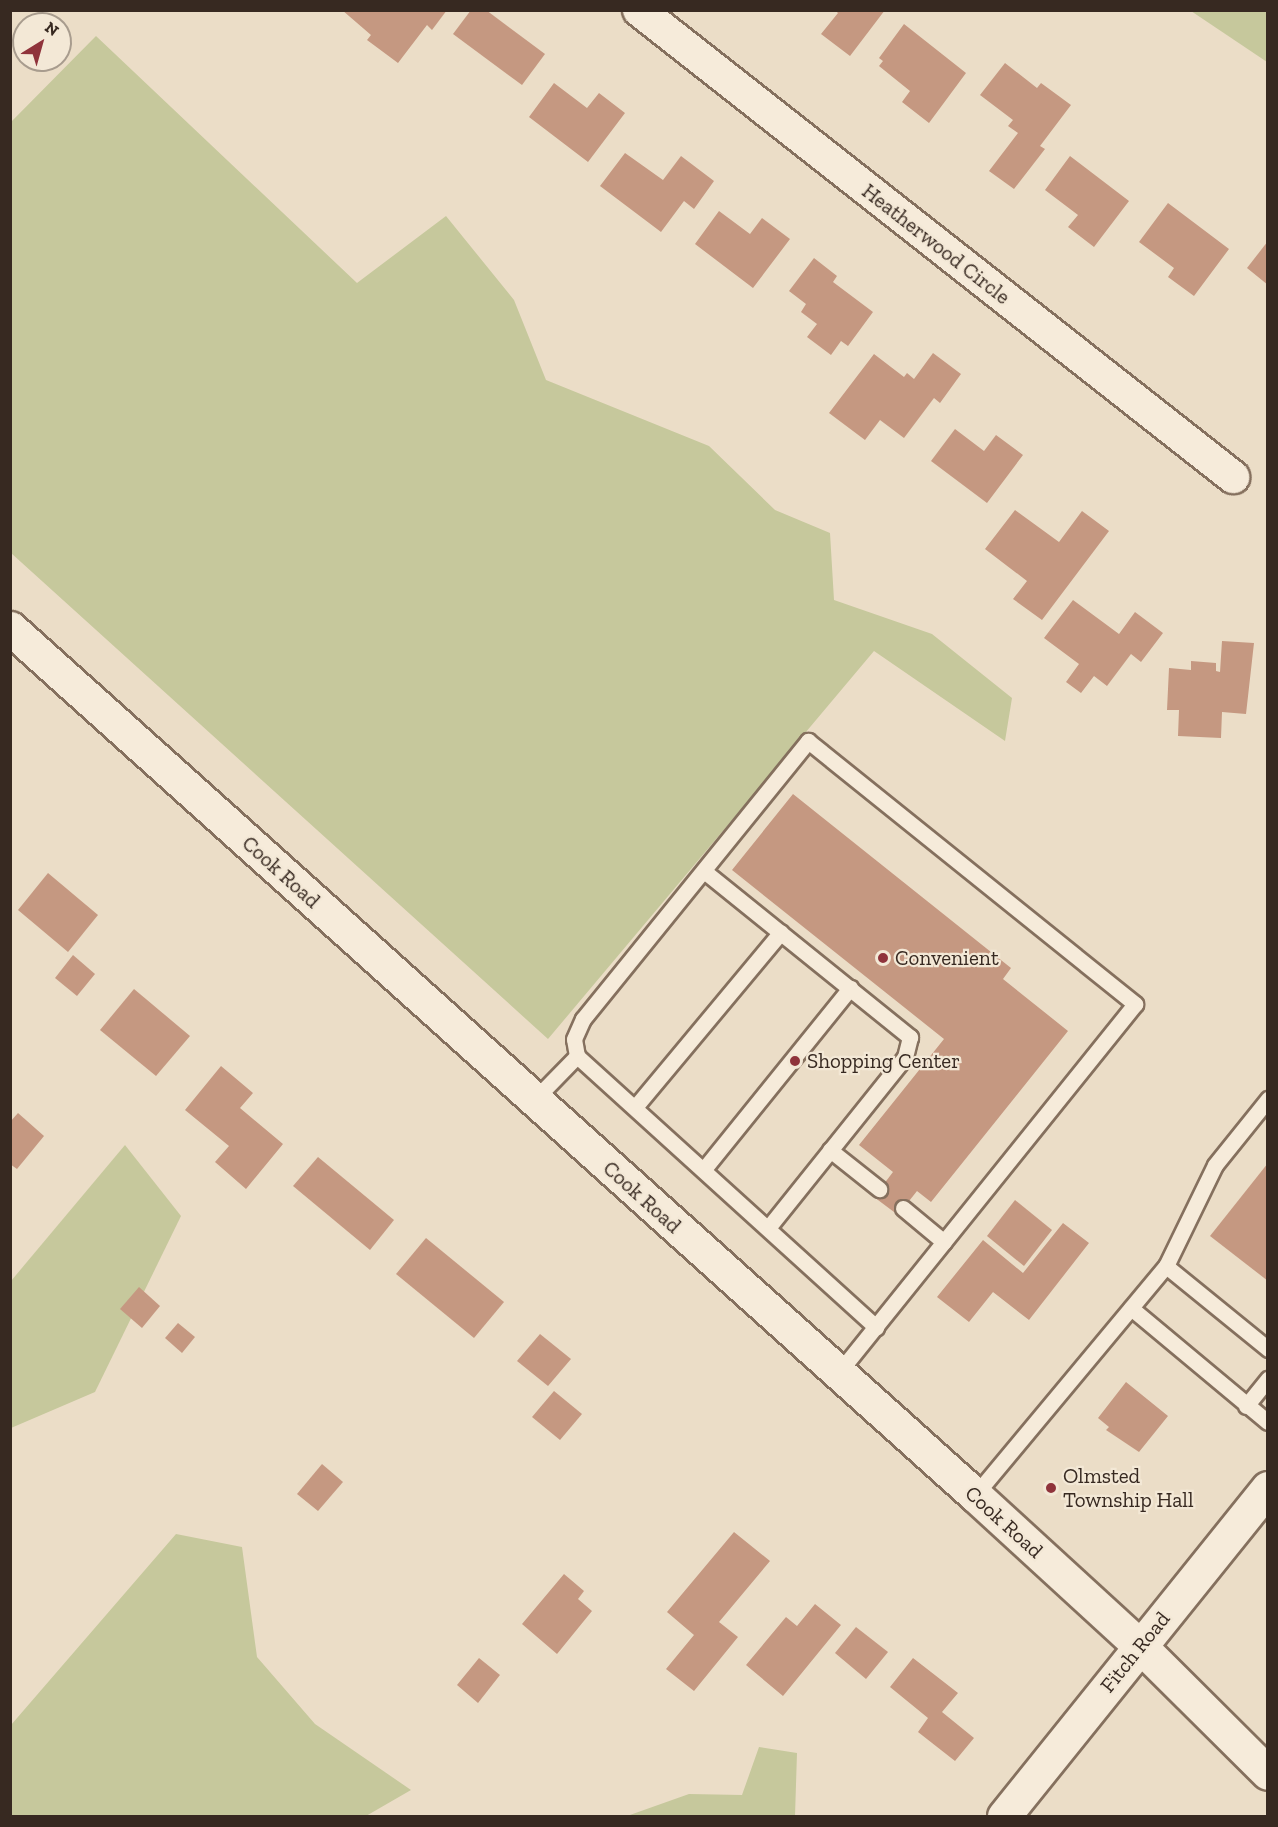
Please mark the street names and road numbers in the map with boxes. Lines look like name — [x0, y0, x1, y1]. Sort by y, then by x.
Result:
street label: Heatherwood Circle — [857, 178, 1015, 310]
street label: Cook Road — [237, 831, 325, 913]
street label: Cook Road — [598, 1156, 686, 1238]
street label: Cook Road — [960, 1481, 1048, 1563]
street label: Fitch Road — [1095, 1606, 1175, 1698]

